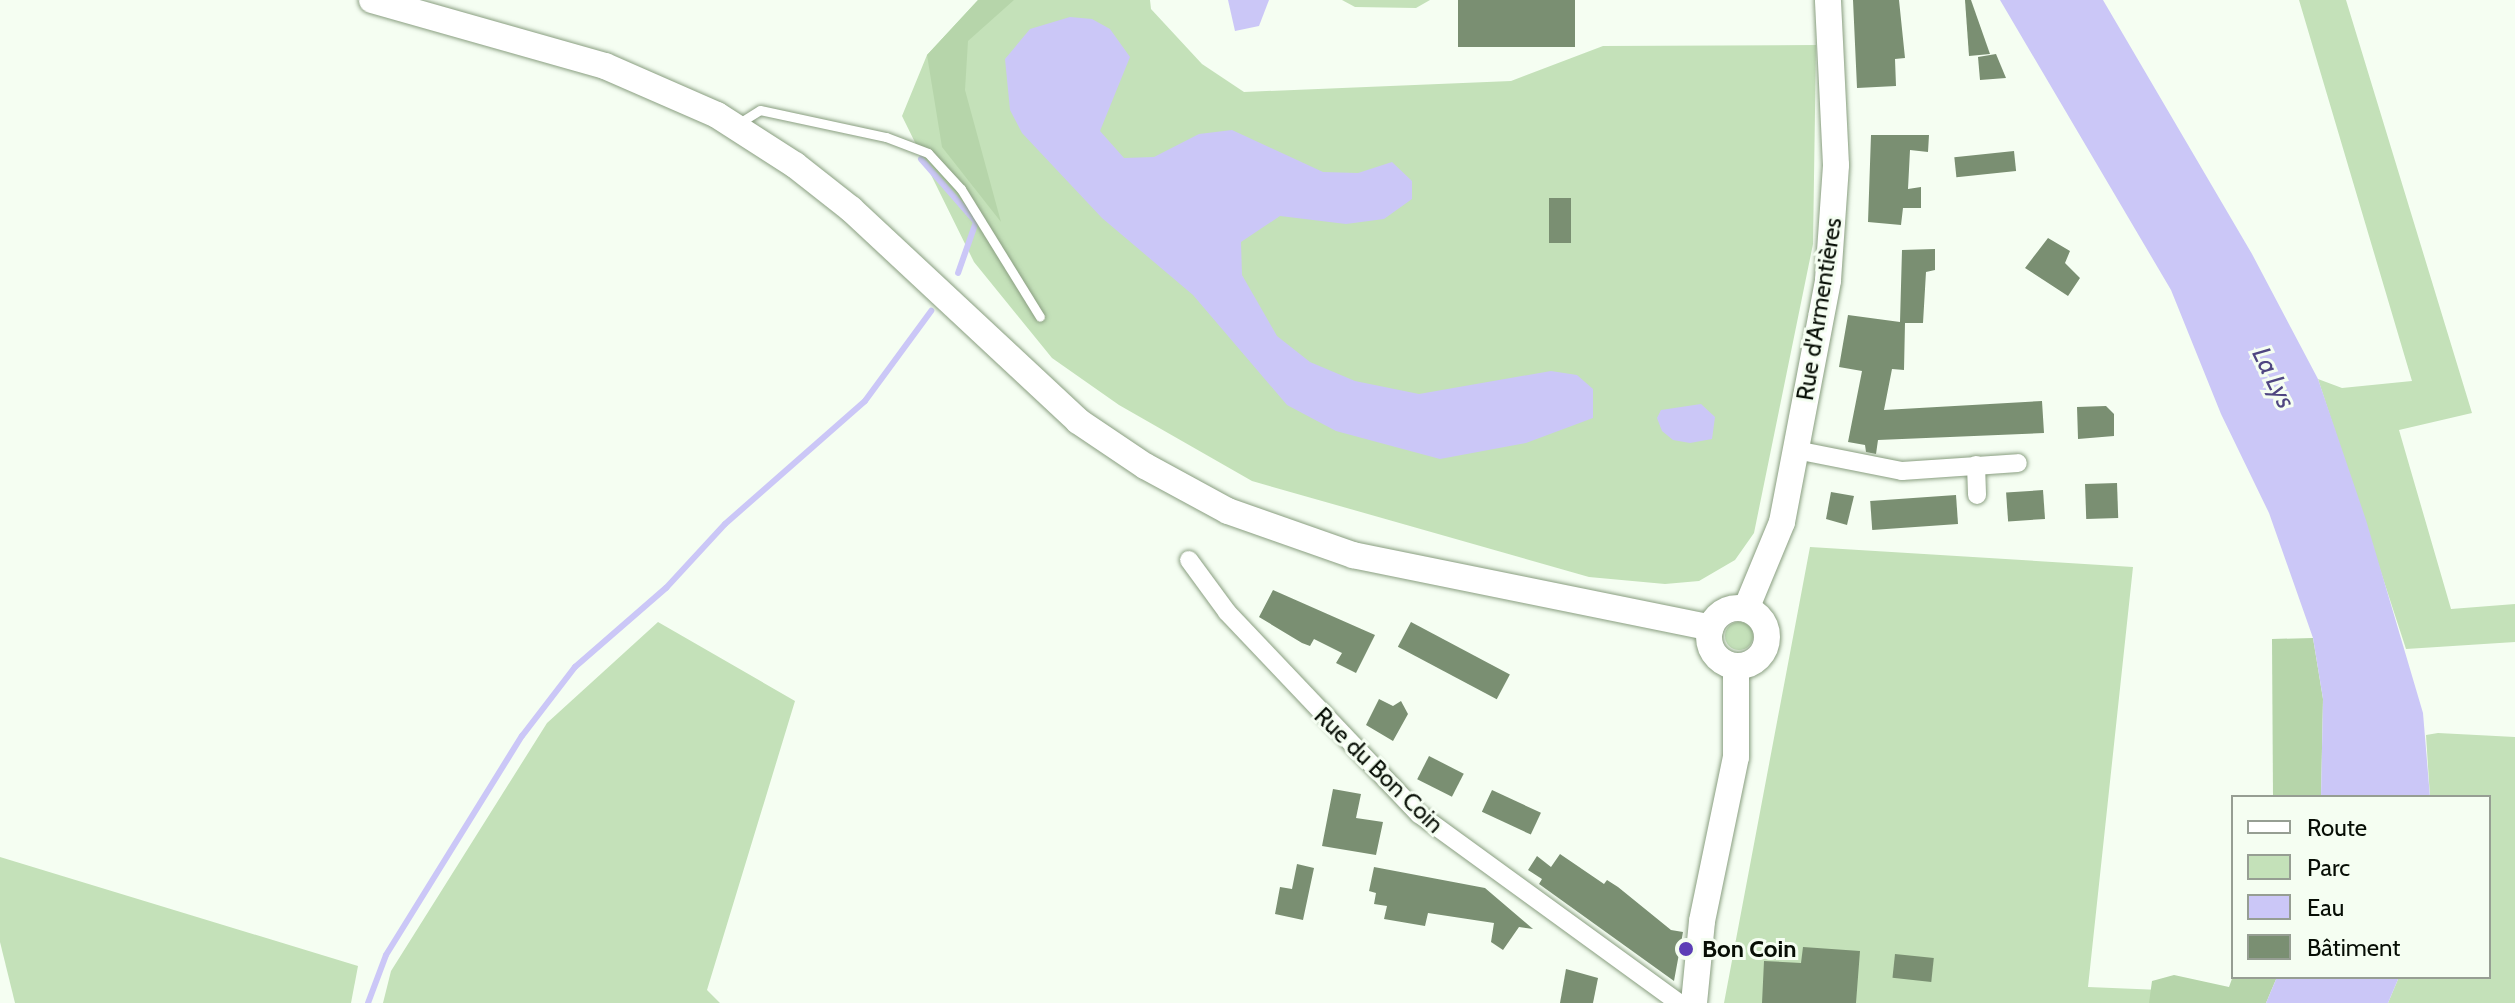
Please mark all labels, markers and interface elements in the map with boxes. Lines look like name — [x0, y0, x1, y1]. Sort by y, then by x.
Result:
street label: Rue d'Armentières — [1790, 216, 1848, 402]
water label: La Lys — [2245, 342, 2301, 414]
street label: Rue du Bon Coin — [1308, 701, 1450, 839]
legend — [2231, 795, 2491, 979]
text: Route — [2307, 813, 2367, 842]
text: Parc — [2307, 853, 2350, 882]
text: Eau — [2307, 893, 2344, 922]
text: Bâtiment — [2307, 933, 2400, 962]
place label: Bon Coin — [1702, 935, 1796, 963]
marker: Bon Coin — [1677, 940, 1695, 958]

